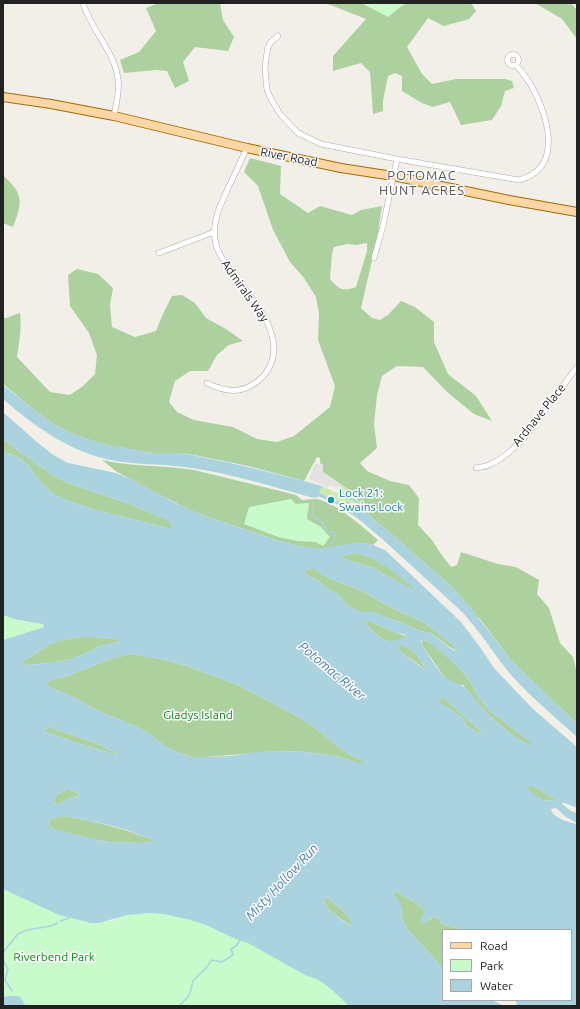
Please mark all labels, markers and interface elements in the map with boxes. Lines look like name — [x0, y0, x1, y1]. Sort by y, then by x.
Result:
street label: River Road — [259, 144, 319, 170]
district label: POTOMAC HUNT ACRES — [379, 168, 465, 199]
street label: Admirals Way — [218, 257, 272, 325]
street label: Ardnave Place — [509, 381, 569, 449]
place label: Lock 21: Swains Lock — [339, 486, 403, 514]
marker: Lock 21: Swains Lock — [326, 495, 336, 505]
water label: Potomac River — [295, 638, 369, 704]
park label: Gladys Island — [163, 708, 233, 722]
water label: Misty Hollow Run — [242, 840, 322, 924]
legend — [442, 929, 572, 1001]
text: Road — [480, 939, 508, 952]
park label: Riverbend Park — [13, 950, 95, 964]
text: Park — [480, 959, 504, 972]
text: Water — [480, 979, 513, 992]

